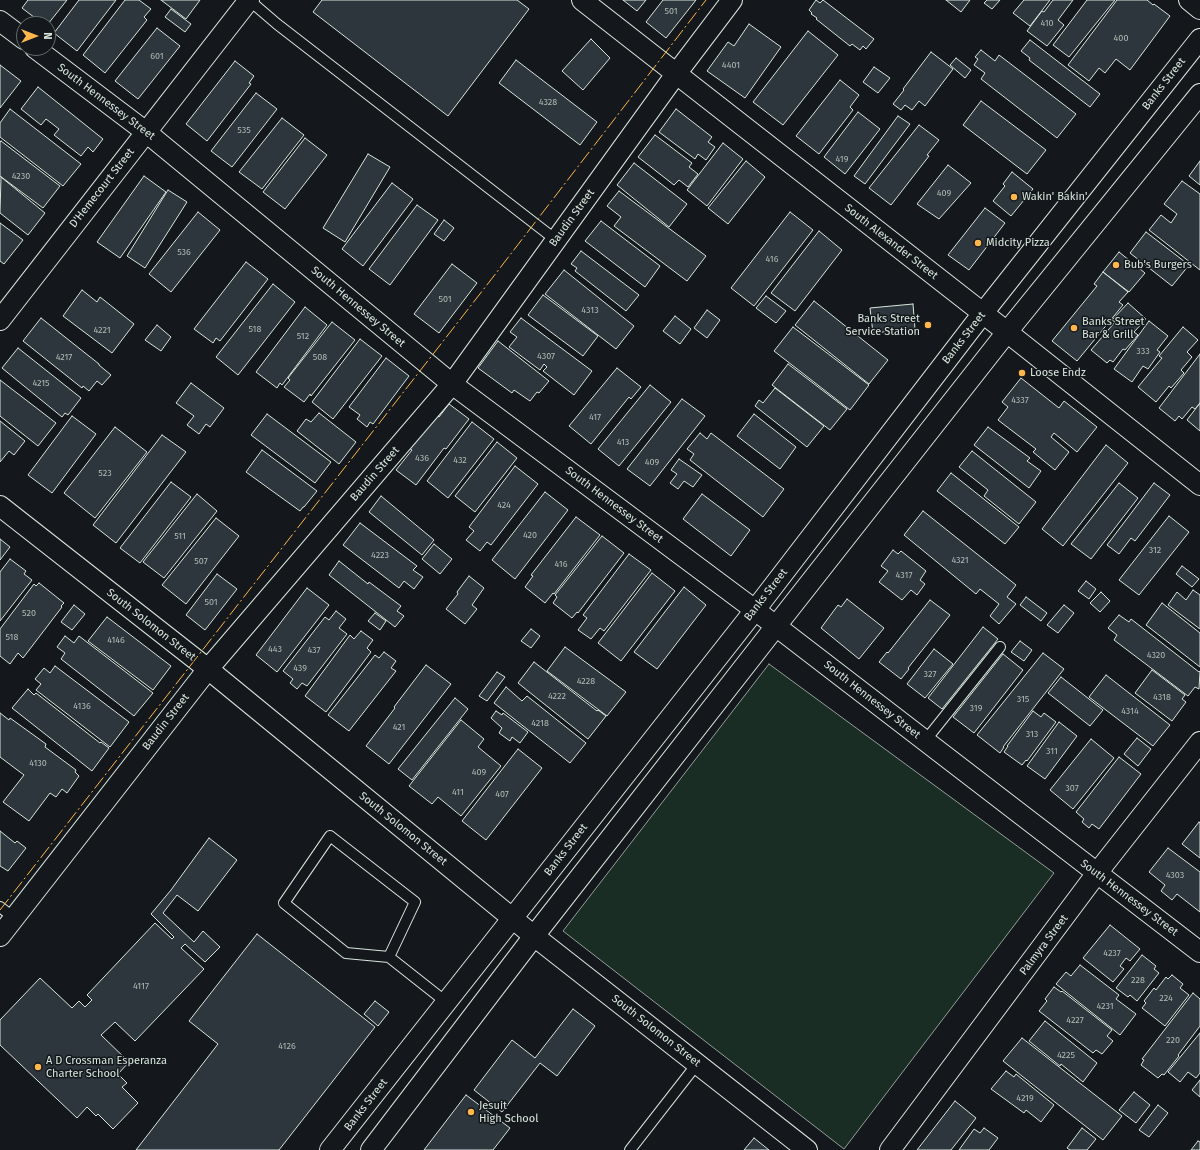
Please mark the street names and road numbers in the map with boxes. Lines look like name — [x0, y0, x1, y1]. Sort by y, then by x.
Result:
street label: Banks Street — [1140, 55, 1188, 113]
street label: South Hennessey Street — [55, 61, 157, 143]
street label: D'Hemecourt Street — [67, 146, 137, 230]
street label: Baudin Street — [547, 187, 597, 249]
street label: South Alexander Street — [842, 201, 940, 283]
street label: South Hennessey Street — [308, 264, 408, 350]
street label: Banks Street — [940, 309, 988, 367]
street label: Baudin Street — [348, 444, 402, 504]
street label: South Hennessey Street — [563, 464, 665, 546]
street label: Banks Street — [742, 566, 790, 624]
street label: South Solomon Street — [104, 586, 198, 664]
street label: South Hennessey Street — [821, 658, 923, 742]
street label: Baudin Street — [140, 691, 192, 753]
street label: South Solomon Street — [356, 790, 450, 868]
street label: Banks Street — [542, 821, 590, 879]
street label: South Hennessey Street — [1078, 857, 1180, 939]
street label: Palmyra Street — [1017, 912, 1071, 978]
street label: South Solomon Street — [609, 992, 703, 1070]
street label: Banks Street — [342, 1076, 390, 1134]

